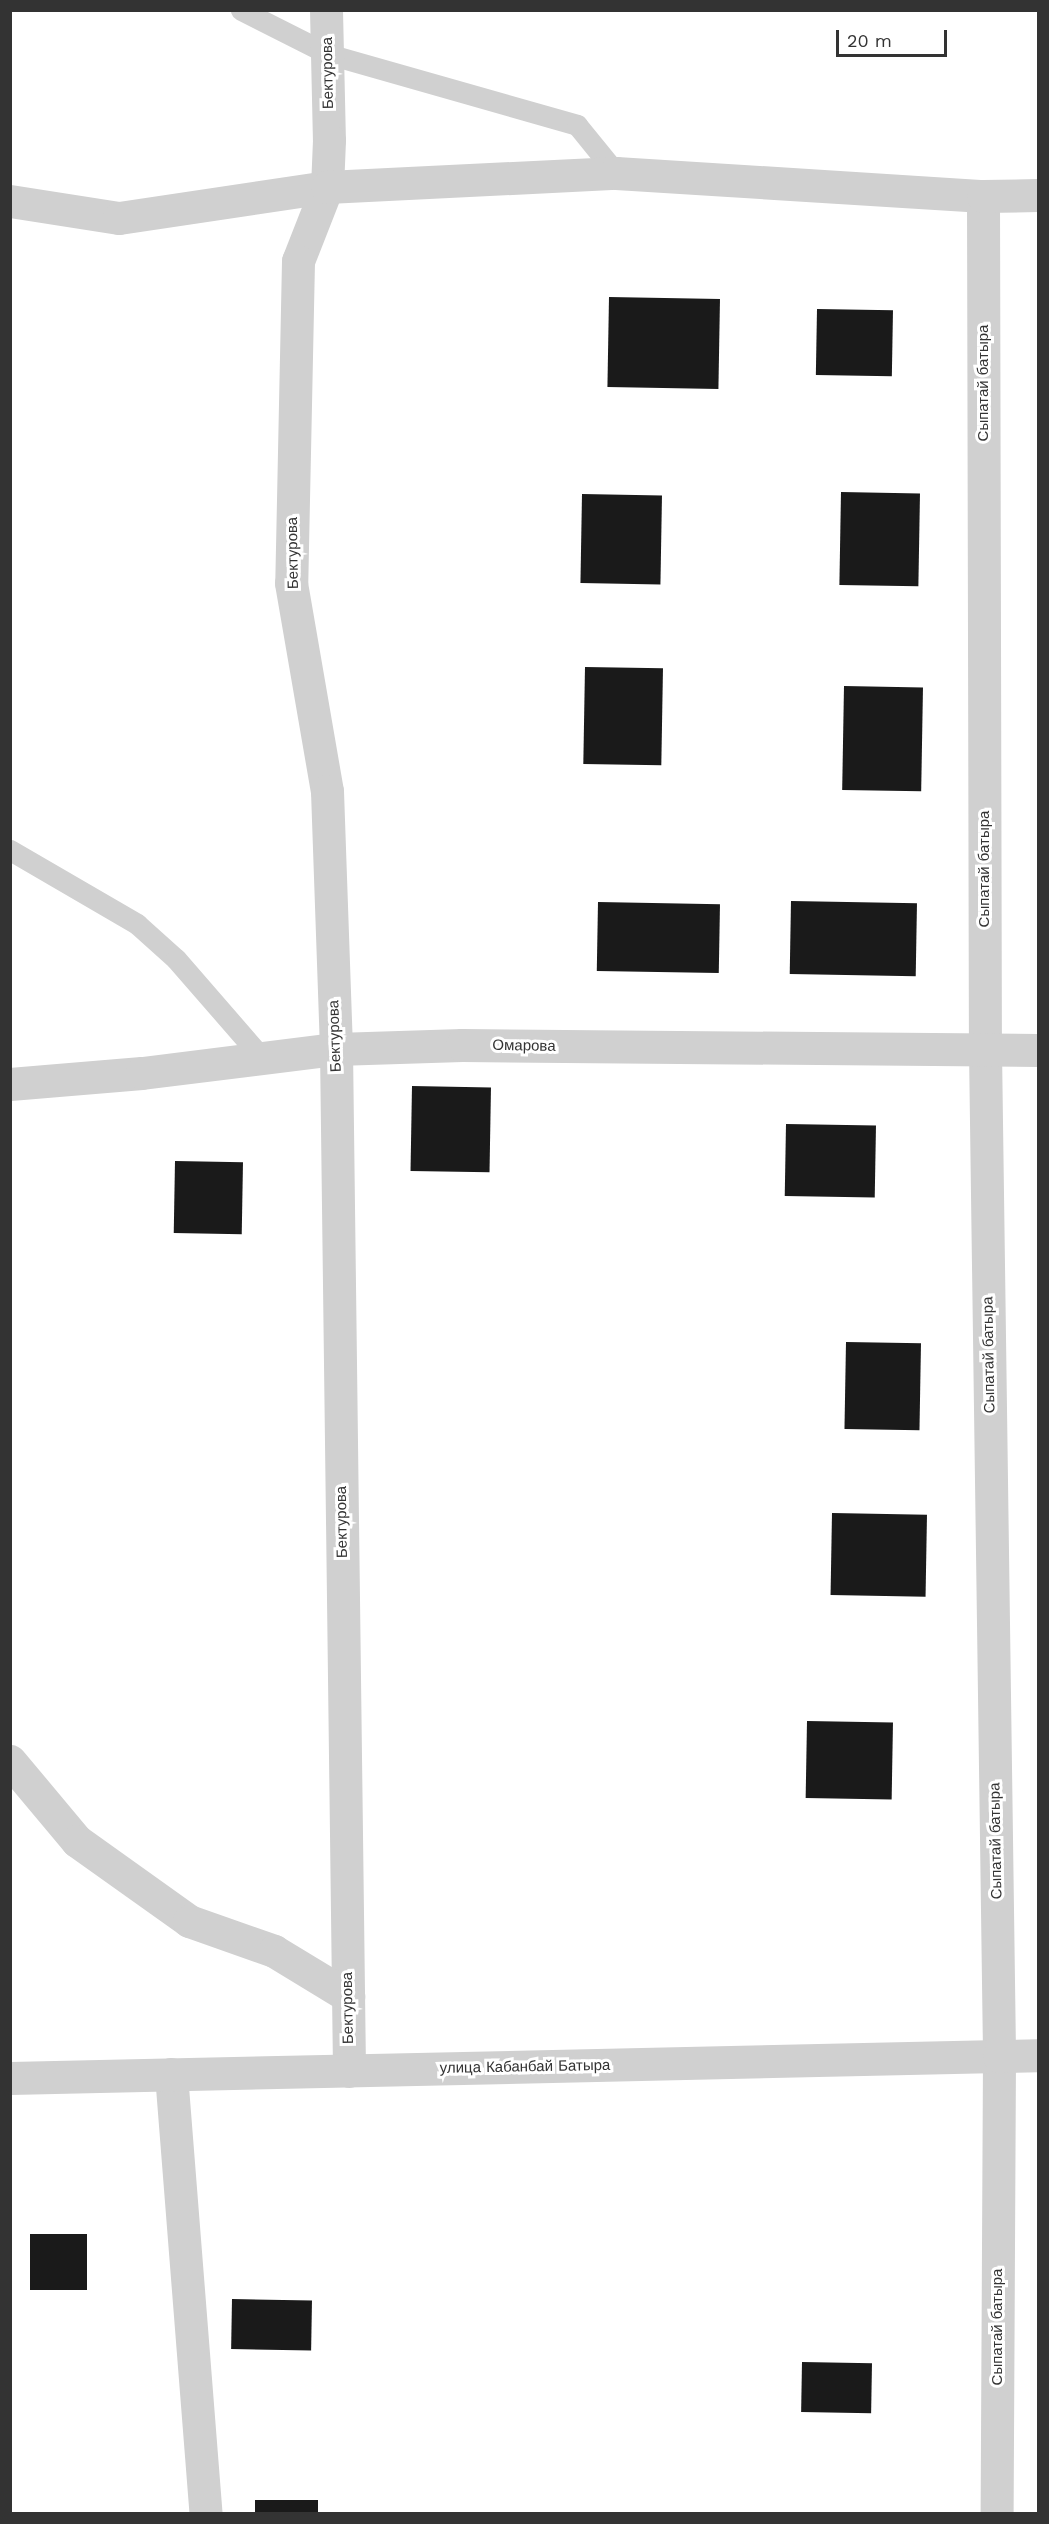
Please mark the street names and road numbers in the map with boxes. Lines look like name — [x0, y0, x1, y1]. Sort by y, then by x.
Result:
street label: Бектурова — [318, 37, 338, 109]
street label: Сыпатай батыра — [975, 325, 993, 441]
street label: Бектурова — [283, 517, 303, 589]
street label: Сыпатай батыра — [976, 811, 994, 927]
street label: Бектурова — [325, 1000, 345, 1072]
street label: Омарова — [492, 1036, 556, 1056]
street label: Сыпатай батыра — [979, 1296, 999, 1414]
street label: Бектурова — [332, 1486, 352, 1558]
street label: Сыпатай батыра — [986, 1782, 1006, 1900]
street label: Бектурова — [338, 1972, 358, 2044]
street label: улица Кабанбай Батыра — [440, 2057, 610, 2077]
street label: Сыпатай батыра — [989, 2269, 1007, 2385]

